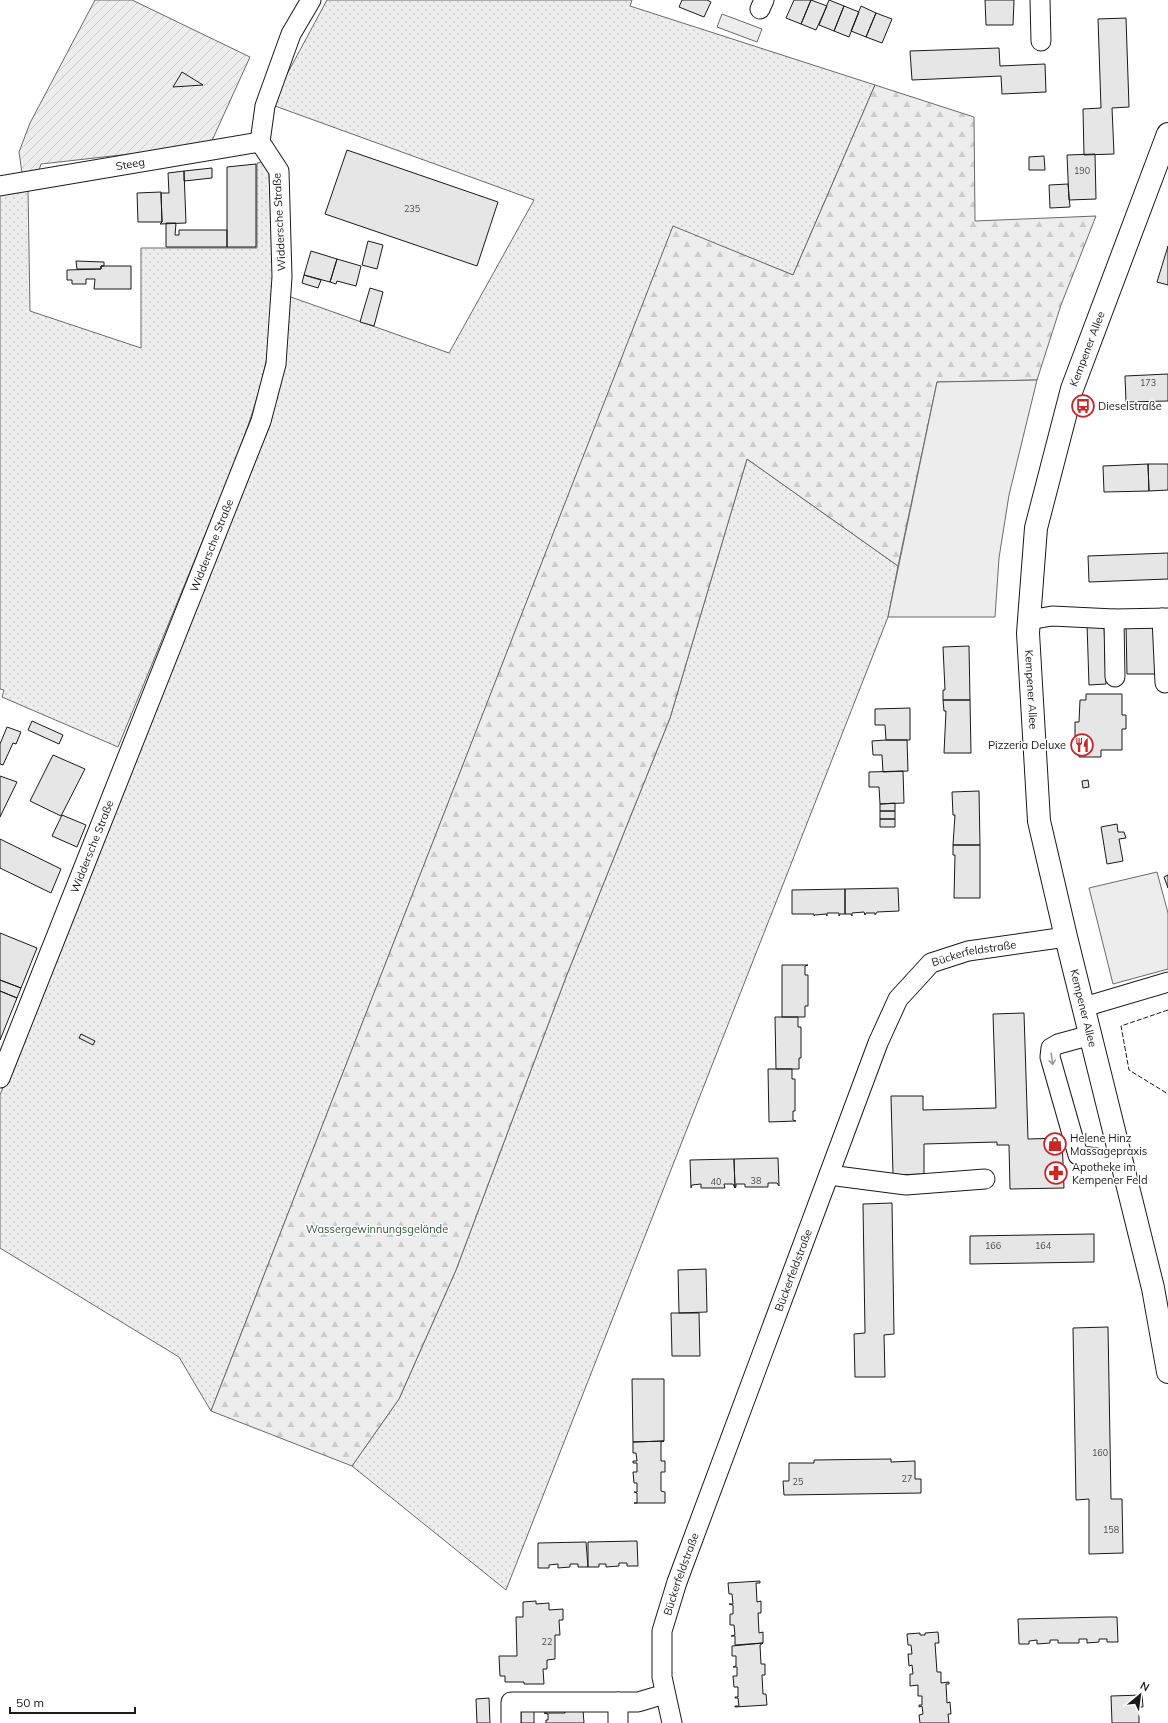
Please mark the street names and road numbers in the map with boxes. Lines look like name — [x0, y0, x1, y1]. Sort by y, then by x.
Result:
street label: Steeg — [115, 155, 146, 173]
street label: Widdersche Straße — [269, 173, 289, 271]
street label: Kempener Allee — [1066, 309, 1108, 389]
street label: Widdersche Straße — [187, 497, 236, 594]
street label: Kempener Allee — [1022, 649, 1041, 730]
street label: Widdersche Straße — [67, 798, 117, 895]
street label: Bückerfeldstraße — [930, 937, 1017, 969]
street label: Kempener Allee — [1067, 968, 1100, 1048]
street label: Bückerfeldstraße — [772, 1227, 815, 1313]
street label: Bückerfeldstraße — [660, 1531, 702, 1617]

